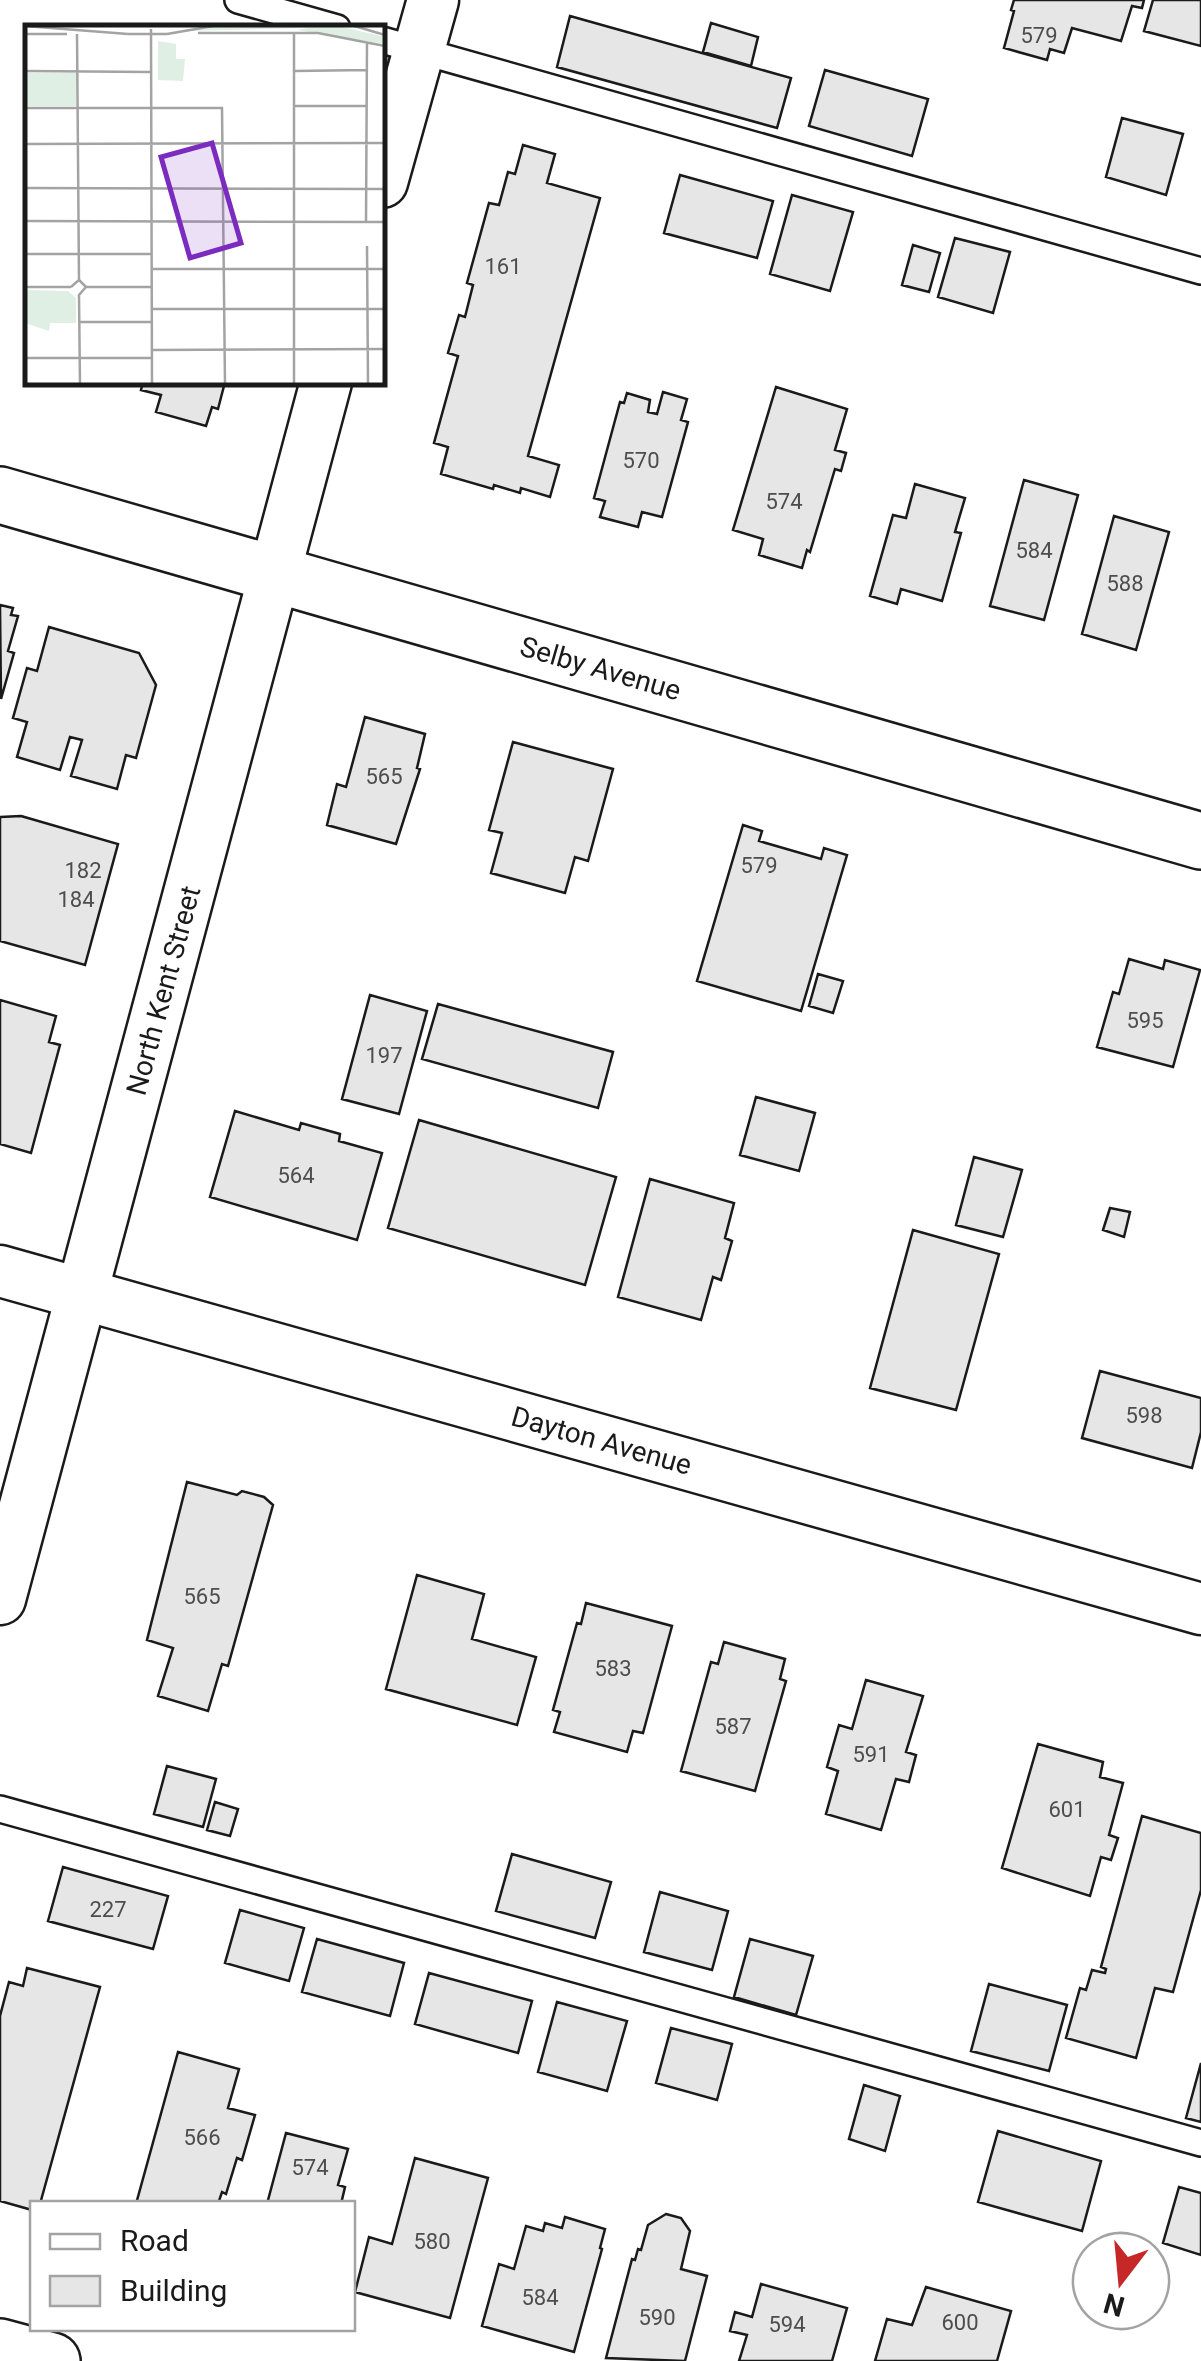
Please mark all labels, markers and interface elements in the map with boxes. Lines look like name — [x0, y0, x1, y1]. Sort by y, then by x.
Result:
house number: 579 — [1020, 23, 1058, 48]
inset map — [25, 25, 385, 385]
house number: 161 — [484, 254, 522, 279]
house number: 570 — [622, 448, 660, 473]
house number: 574 — [765, 489, 803, 514]
house number: 584 — [1015, 538, 1053, 563]
house number: 588 — [1106, 571, 1144, 596]
street label: Selby Avenue — [516, 629, 685, 707]
house number: 565 — [365, 764, 403, 789]
house number: 579 — [740, 853, 778, 878]
house number: 182 — [64, 858, 102, 883]
street label: North Kent Street — [119, 882, 207, 1099]
house number: 184 — [57, 887, 95, 912]
house number: 595 — [1126, 1008, 1164, 1033]
house number: 197 — [365, 1043, 403, 1068]
house number: 564 — [277, 1163, 315, 1188]
street label: Dayton Avenue — [508, 1399, 695, 1481]
house number: 598 — [1125, 1403, 1163, 1428]
house number: 565 — [183, 1584, 221, 1609]
house number: 583 — [594, 1656, 632, 1681]
house number: 587 — [714, 1714, 752, 1739]
house number: 591 — [852, 1742, 890, 1767]
house number: 601 — [1048, 1797, 1086, 1822]
house number: 227 — [89, 1897, 127, 1922]
house number: 566 — [183, 2125, 221, 2150]
house number: 574 — [291, 2155, 329, 2180]
legend — [30, 2201, 355, 2331]
text: Road — [120, 2223, 189, 2258]
house number: 580 — [413, 2229, 451, 2254]
north arrow — [1071, 2231, 1171, 2331]
text: Building — [120, 2273, 227, 2308]
house number: 584 — [521, 2285, 559, 2310]
text: N — [1100, 2286, 1128, 2323]
house number: 590 — [638, 2305, 676, 2330]
house number: 600 — [941, 2310, 979, 2335]
house number: 594 — [768, 2312, 806, 2337]

